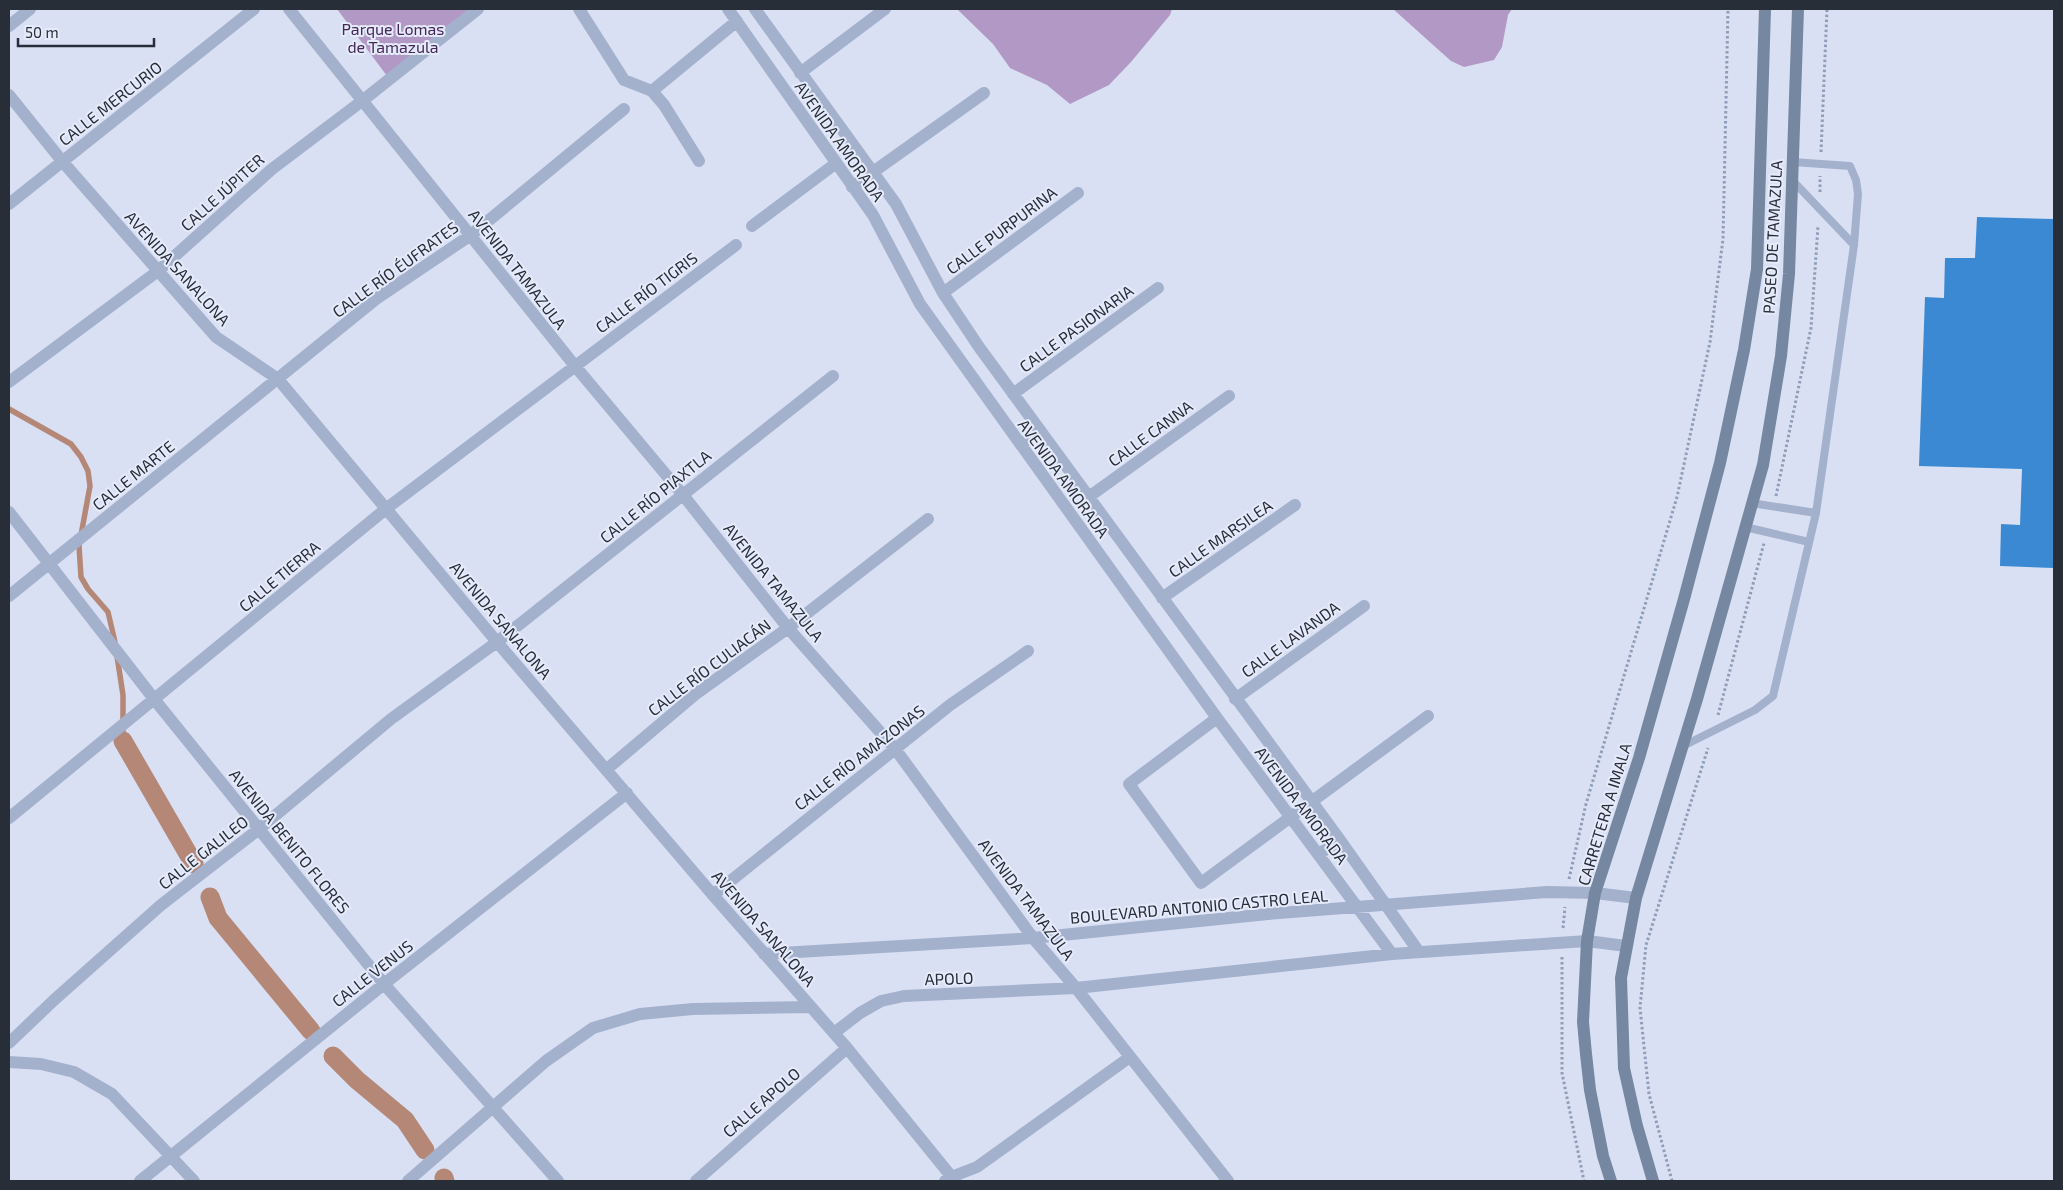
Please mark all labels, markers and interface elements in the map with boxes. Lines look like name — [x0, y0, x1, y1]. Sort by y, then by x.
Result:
scale bar — [18, 15, 154, 47]
park label: Parque Lomas de Tamazula — [341, 19, 445, 56]
text: 50 m — [25, 23, 59, 41]
street label: CALLE MERCURIO — [55, 57, 165, 149]
street label: AVENIDA AMORADA — [792, 77, 889, 205]
street label: CALLE JÚPITER — [176, 150, 268, 234]
street label: PASEO DE TAMAZULA — [1758, 160, 1786, 314]
street label: CALLE PURPURINA — [942, 182, 1060, 278]
street label: AVENIDA TAMAZULA — [465, 205, 571, 333]
street label: AVENIDA SANALONA — [122, 207, 234, 329]
street label: CALLE RÍO ÉUFRATES — [328, 217, 462, 321]
street label: CALLE RÍO TIGRIS — [591, 248, 701, 336]
street label: CALLE PASIONARIA — [1015, 280, 1137, 376]
street label: CALLE CANNA — [1104, 396, 1196, 470]
street label: AVENIDA AMORADA — [1015, 415, 1113, 541]
street label: CALLE MARTE — [88, 436, 178, 514]
street label: CALLE RÍO PIAXTLA — [596, 445, 714, 547]
street label: CALLE MARSILEA — [1164, 495, 1276, 581]
street label: AVENIDA TAMAZULA — [720, 519, 828, 645]
street label: CALLE TIERRA — [235, 537, 323, 615]
street label: AVENIDA SANALONA — [446, 557, 556, 683]
street label: CALLE LAVANDA — [1237, 597, 1343, 681]
street label: CALLE RÍO CULIACÁN — [644, 615, 774, 719]
street label: CALLE RÍO AMAZONAS — [790, 700, 928, 814]
street label: CARRETERA A IMALA — [1573, 740, 1635, 888]
street label: AVENIDA AMORADA — [1252, 743, 1352, 867]
street label: AVENIDA BENITO FLORES — [226, 765, 354, 917]
street label: CALLE GALILEO — [155, 811, 251, 893]
street label: AVENIDA TAMAZULA — [975, 835, 1079, 963]
street label: AVENIDA SANALONA — [708, 866, 820, 990]
street label: BOULEVARD ANTONIO CASTRO LEAL — [1069, 885, 1329, 927]
street label: CALLE VENUS — [328, 936, 416, 1010]
street label: APOLO — [924, 968, 974, 988]
street label: CALLE APOLO — [718, 1063, 804, 1141]

